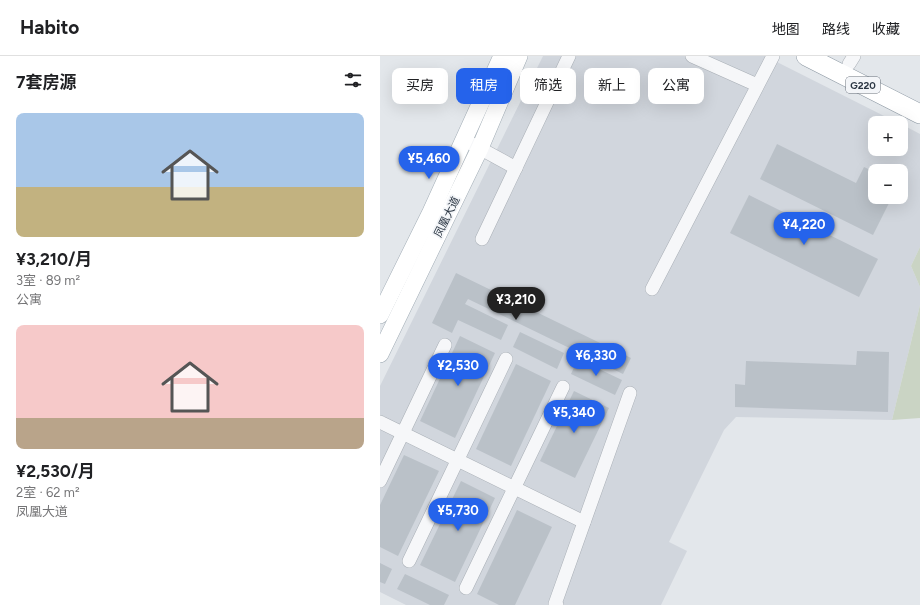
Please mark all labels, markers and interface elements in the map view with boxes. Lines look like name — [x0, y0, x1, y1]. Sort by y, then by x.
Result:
text: Habito — [20, 16, 79, 39]
text: 地图 — [772, 21, 800, 38]
text: 路线 — [822, 21, 850, 38]
text: 收藏 — [872, 21, 900, 38]
chip: 买房 — [392, 68, 448, 104]
chip: 租房 — [456, 68, 512, 104]
chip: 筛选 — [520, 68, 576, 104]
chip: 新上 — [584, 68, 640, 104]
chip: 公寓 — [648, 68, 704, 104]
icon: filters — [342, 69, 364, 91]
text: 7套房源 — [16, 72, 76, 92]
road number: G220 — [846, 77, 880, 93]
map controls — [868, 116, 908, 204]
button: + — [868, 116, 908, 156]
icon: home — [154, 139, 226, 211]
pin: ¥5,460 — [396, 146, 462, 180]
text: ¥5,460 — [408, 151, 450, 166]
button: − — [868, 164, 908, 204]
street label: 凤凰大道 — [432, 194, 462, 240]
pin: ¥4,220 — [771, 212, 837, 246]
text: ¥4,220 — [783, 217, 825, 232]
text: ¥3,210/月 — [16, 249, 92, 269]
text: 3室 · 89 m² — [16, 273, 80, 288]
pin: ¥3,210 — [483, 287, 549, 321]
text: 公寓 — [16, 292, 42, 307]
text: ¥3,210 — [496, 292, 536, 307]
pin: ¥6,330 — [563, 343, 629, 377]
text: ¥6,330 — [575, 348, 617, 363]
icon: home — [154, 351, 226, 423]
pin: ¥2,530 — [425, 353, 491, 387]
text: ¥2,530 — [437, 358, 479, 373]
pin: ¥5,340 — [541, 400, 607, 434]
text: ¥5,340 — [553, 405, 595, 420]
text: ¥2,530/月 — [16, 461, 95, 481]
text: 2室 · 62 m² — [16, 485, 80, 500]
pin: ¥5,730 — [425, 498, 491, 532]
text: ¥5,730 — [437, 503, 479, 518]
text: 凤凰大道 — [16, 504, 68, 519]

